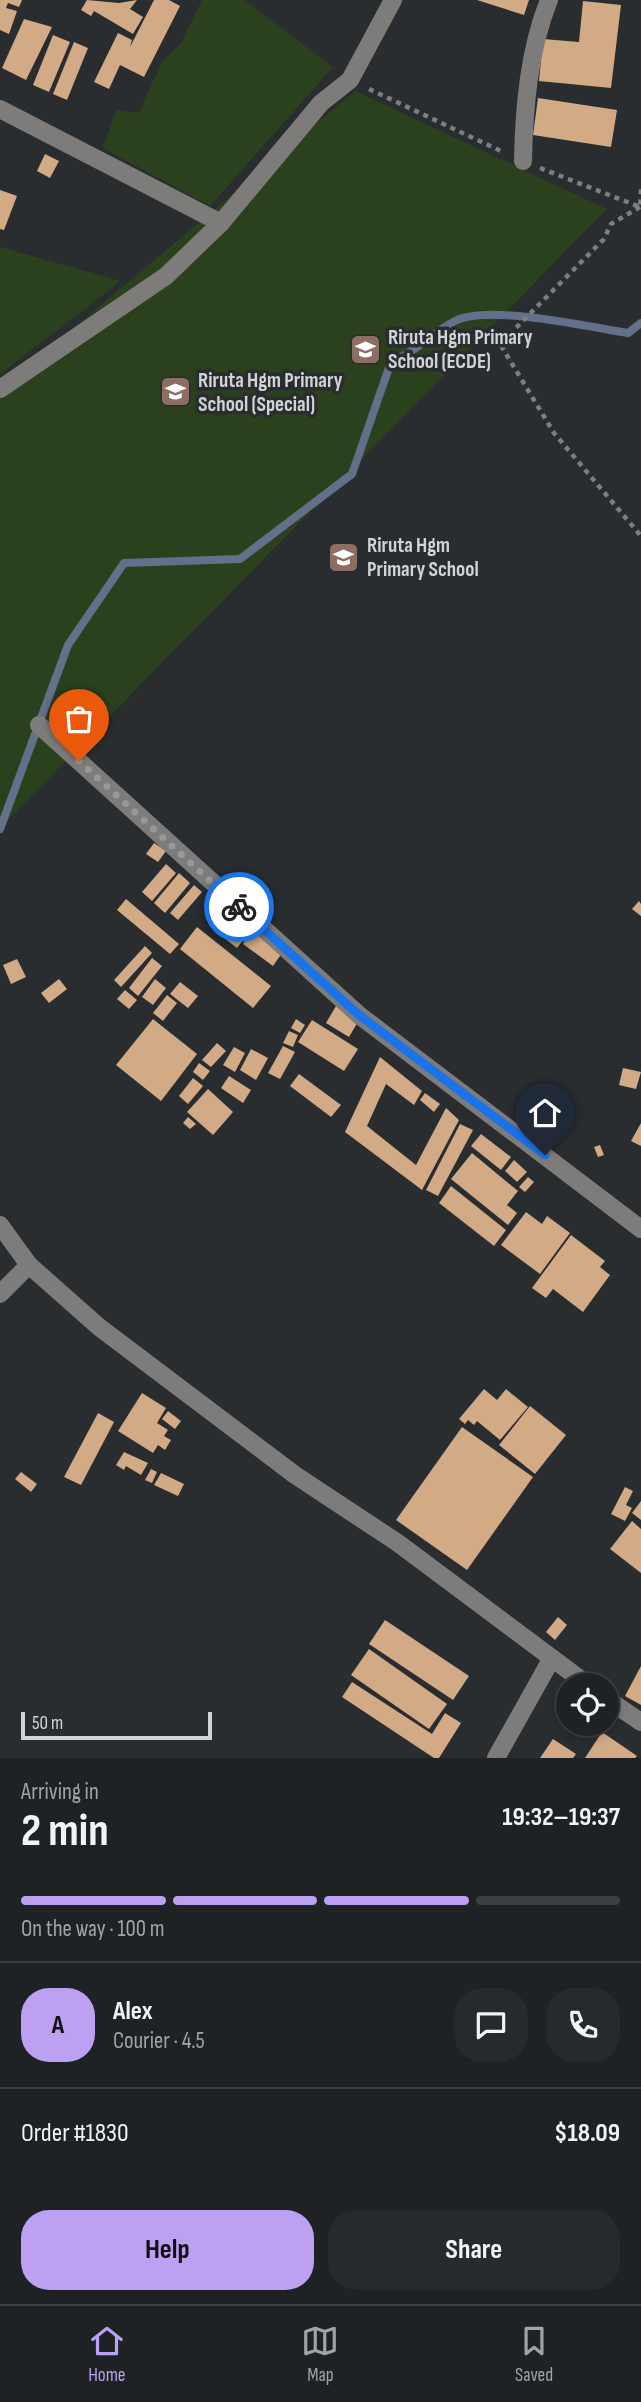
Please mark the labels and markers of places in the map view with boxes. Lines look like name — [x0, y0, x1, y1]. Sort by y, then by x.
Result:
place label: Riruta Hgm Primary School (ECDE) — [388, 325, 533, 374]
school or university icon: Riruta Hgm Primary School (ECDE) — [348, 332, 382, 366]
place label: Riruta Hgm Primary School (Special) — [198, 368, 343, 417]
school or university icon: Riruta Hgm Primary School (Special) — [158, 375, 192, 409]
place label: Riruta Hgm Primary School — [367, 533, 479, 582]
school or university icon: Riruta Hgm Primary School — [327, 540, 361, 574]
pin — [49, 689, 109, 761]
pin — [515, 1083, 575, 1155]

